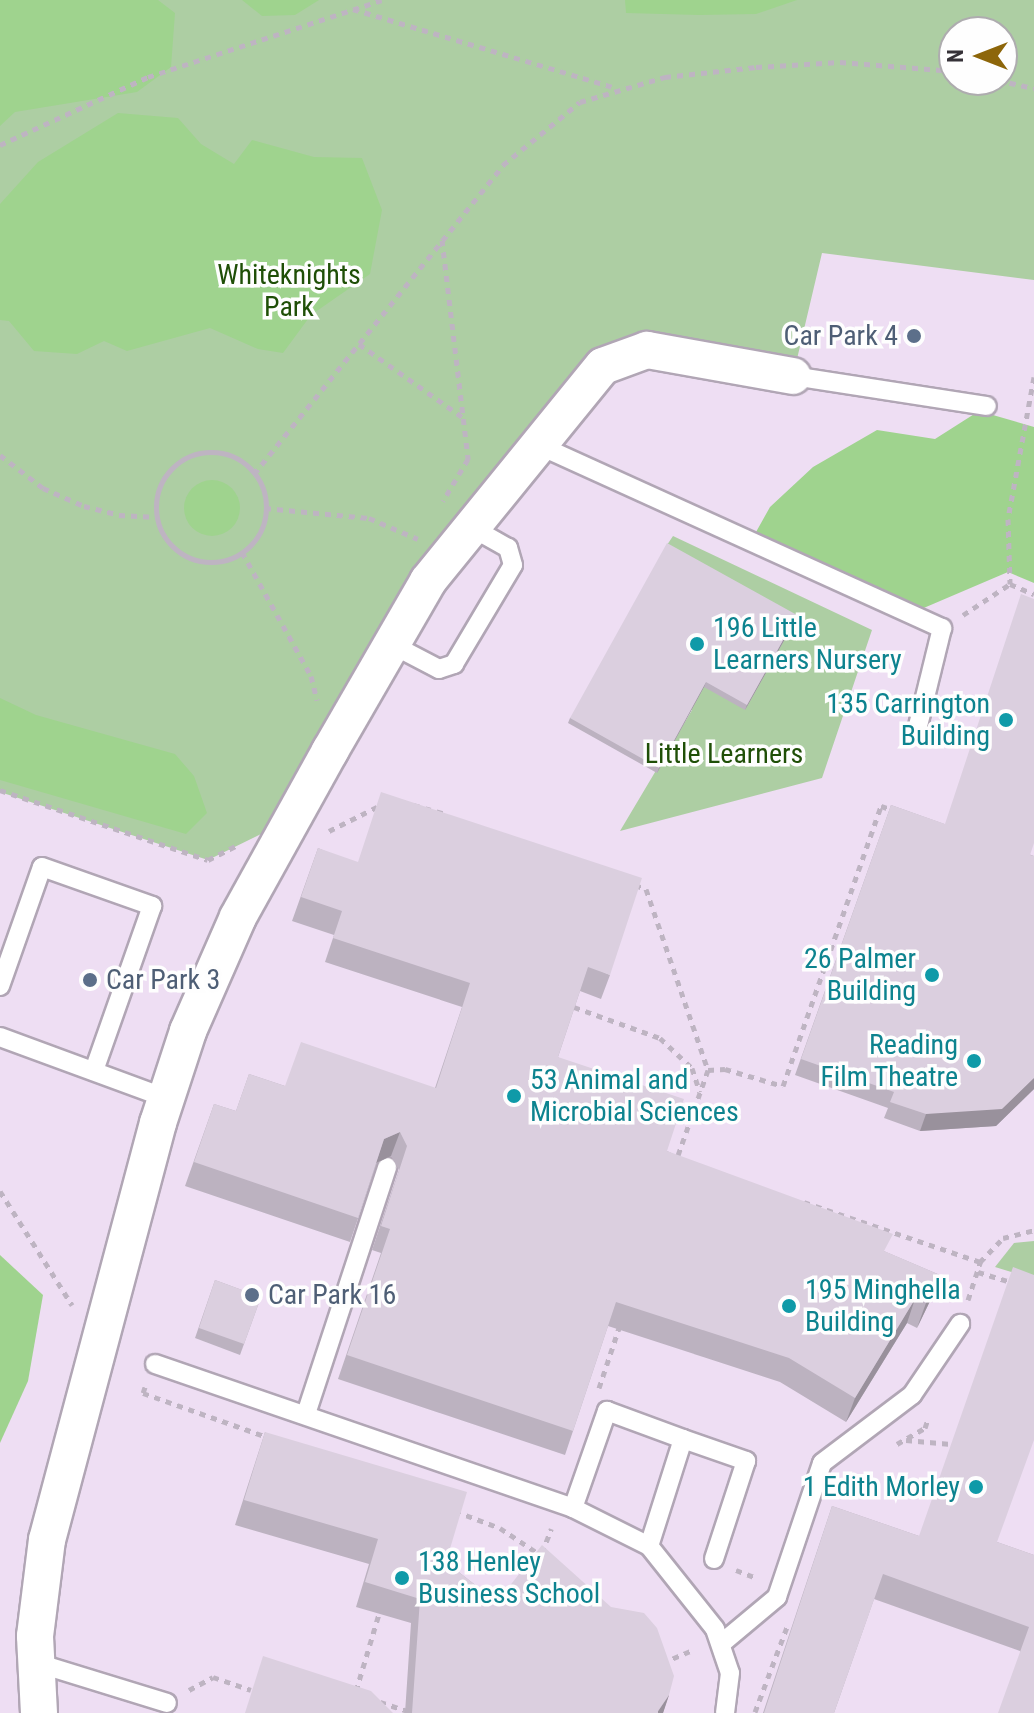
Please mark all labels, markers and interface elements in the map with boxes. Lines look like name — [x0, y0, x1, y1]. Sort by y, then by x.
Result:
north arrow — [938, 16, 1018, 96]
text: N — [943, 49, 968, 63]
park label: Whiteknights Park — [217, 258, 361, 324]
place label: Car Park 4 — [784, 319, 898, 353]
marker: Car Park 4 — [905, 327, 923, 345]
place label: 196 Little Learners Nursery — [713, 611, 902, 677]
marker: 196 Little Learners Nursery — [688, 635, 706, 653]
place label: 135 Carrington Building — [826, 687, 990, 753]
marker: 135 Carrington Building — [997, 711, 1015, 729]
park label: Little Learners — [645, 737, 803, 771]
place label: 26 Palmer Building — [804, 942, 916, 1008]
place label: Car Park 3 — [106, 963, 220, 997]
marker: 26 Palmer Building — [923, 966, 941, 984]
marker: Car Park 3 — [81, 971, 99, 989]
place label: Reading Film Theatre — [820, 1028, 958, 1094]
marker: Reading Film Theatre — [965, 1052, 983, 1070]
place label: 53 Animal and Microbial Sciences — [530, 1063, 739, 1129]
marker: 53 Animal and Microbial Sciences — [505, 1087, 523, 1105]
place label: 195 Minghella Building — [805, 1273, 961, 1339]
place label: Car Park 16 — [268, 1278, 396, 1312]
marker: Car Park 16 — [243, 1286, 261, 1304]
marker: 195 Minghella Building — [780, 1297, 798, 1315]
place label: 1 Edith Morley — [803, 1470, 960, 1504]
marker: 1 Edith Morley — [967, 1478, 985, 1496]
place label: 138 Henley Business School — [418, 1545, 600, 1611]
marker: 138 Henley Business School — [393, 1569, 411, 1587]

